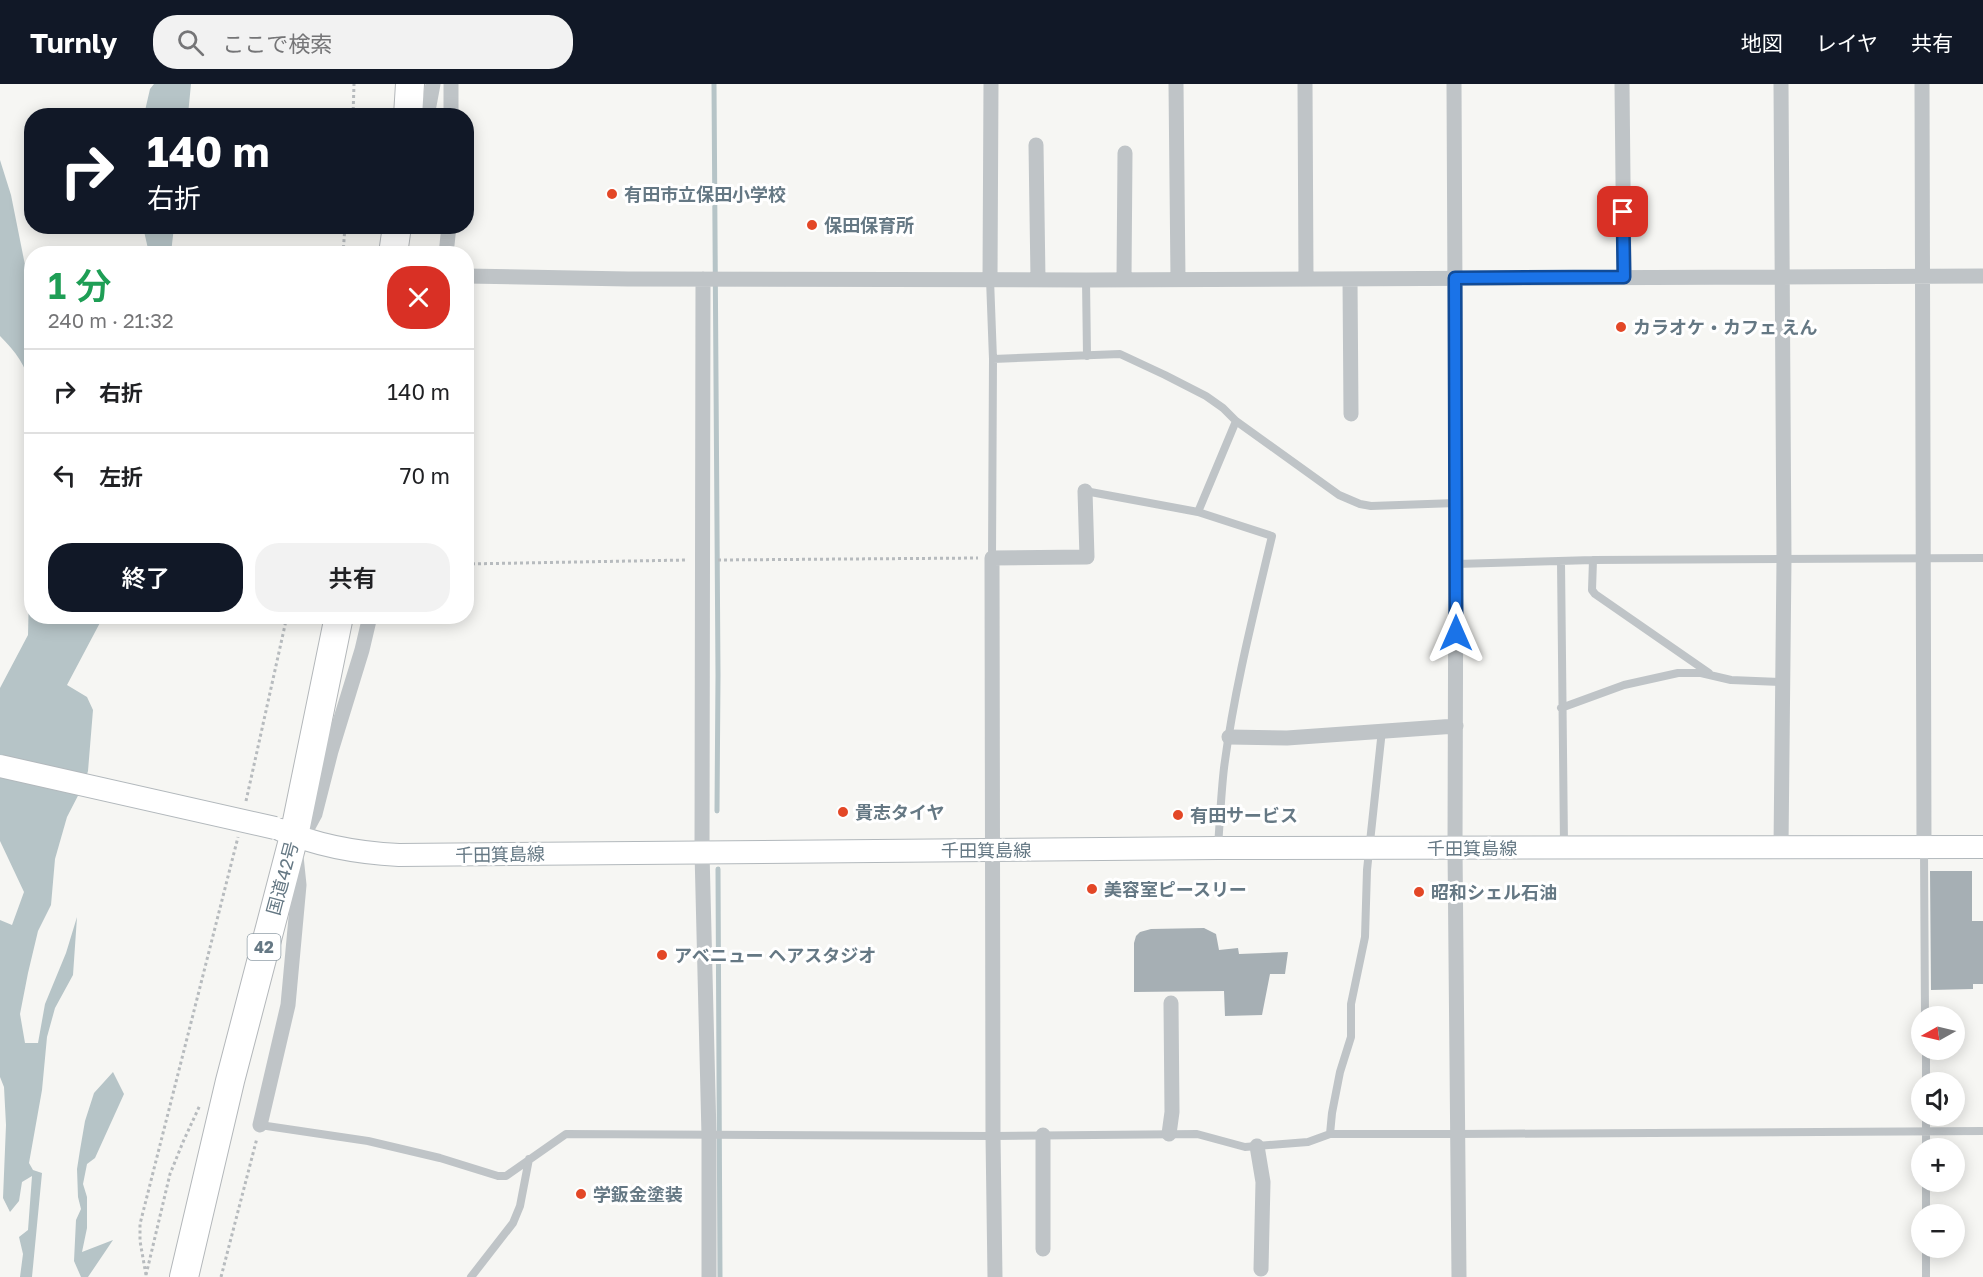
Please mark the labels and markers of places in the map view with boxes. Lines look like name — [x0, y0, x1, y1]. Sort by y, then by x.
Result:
place label: 有田市立保田小学校 — [624, 183, 786, 205]
pin — [1597, 186, 1648, 237]
marker: 有田市立保田小学校 — [605, 187, 619, 201]
place label: 保田保育所 — [824, 214, 914, 236]
marker: 保田保育所 — [805, 218, 819, 232]
place label: カラオケ・カフェ えん — [1633, 316, 1818, 338]
marker: カラオケ・カフェ えん — [1614, 320, 1628, 334]
place label: 貴志タイヤ — [855, 801, 944, 823]
place label: 有田サービス — [1190, 804, 1298, 826]
marker: 貴志タイヤ — [836, 805, 850, 819]
marker: 有田サービス — [1171, 808, 1185, 822]
place label: 美容室ピースリー — [1104, 878, 1247, 900]
place label: 昭和シェル石油 — [1431, 881, 1557, 903]
marker: 美容室ピースリー — [1085, 882, 1099, 896]
marker: 昭和シェル石油 — [1412, 885, 1426, 899]
place label: アベニュー ヘアスタジオ — [674, 944, 876, 966]
marker: アベニュー ヘアスタジオ — [655, 948, 669, 962]
place label: 学鈑金塗装 — [593, 1183, 683, 1205]
marker: 学鈑金塗装 — [574, 1187, 588, 1201]

